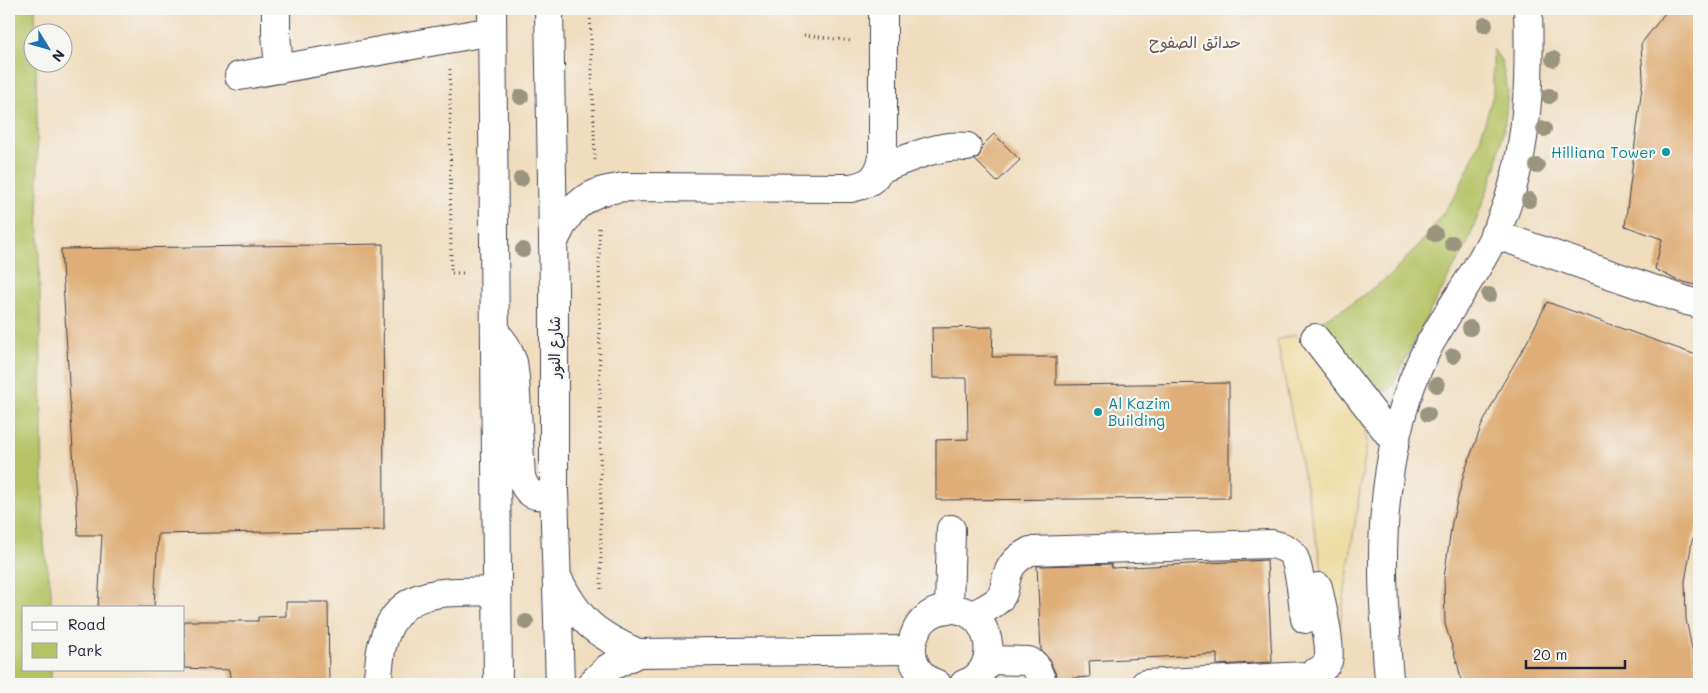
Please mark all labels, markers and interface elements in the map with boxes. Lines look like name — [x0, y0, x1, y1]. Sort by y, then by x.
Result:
north arrow — [22, 22, 72, 72]
district label: حدائق الصفوح — [1149, 31, 1241, 53]
text: N — [48, 46, 70, 66]
place label: Hilliana Tower — [1551, 142, 1656, 162]
marker: Hilliana Tower — [1660, 146, 1672, 158]
street label: شارع النور — [544, 316, 565, 379]
place label: Al Kazim Building — [1108, 393, 1170, 430]
marker: Al Kazim Building — [1092, 406, 1104, 418]
legend — [22, 606, 185, 670]
text: Road — [68, 614, 105, 634]
scale bar — [1526, 638, 1624, 670]
text: Park — [68, 640, 102, 660]
text: 20 m — [1533, 644, 1567, 664]

